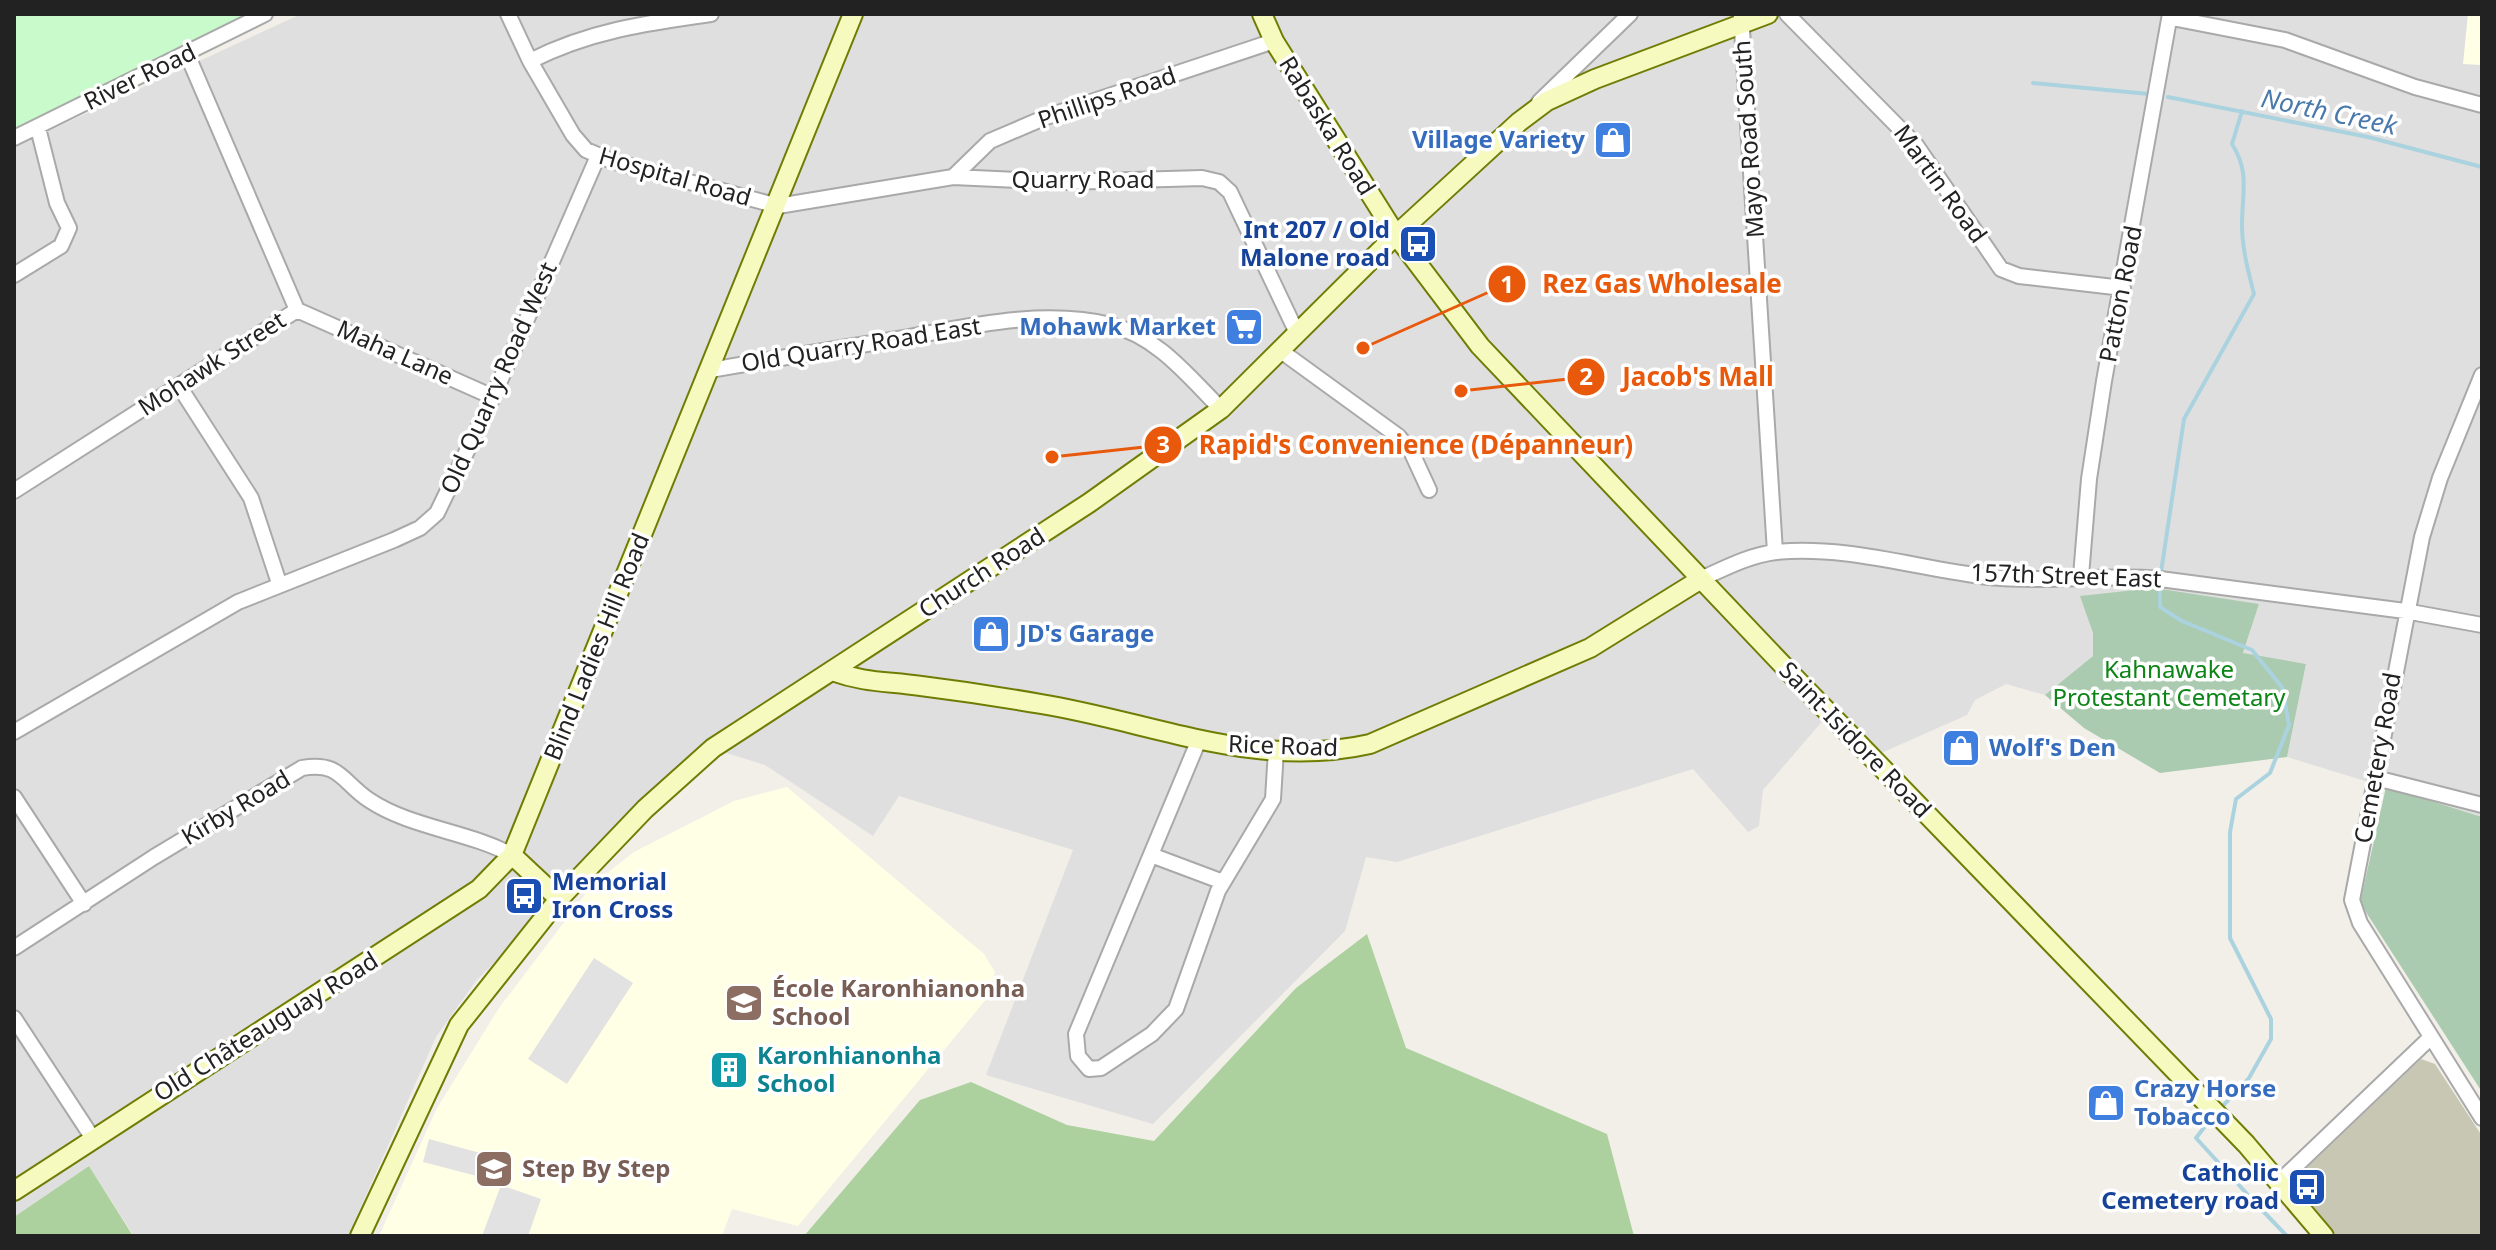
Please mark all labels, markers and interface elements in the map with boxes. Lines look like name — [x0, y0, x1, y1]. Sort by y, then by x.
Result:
street label: River Road — [78, 34, 201, 117]
street label: Mayo Road South — [1724, 39, 1771, 239]
street label: Rabaska Road — [1272, 49, 1384, 201]
street label: Phillips Road — [1033, 57, 1180, 136]
water label: North Creek — [2258, 79, 2401, 143]
street label: Martin Road — [1887, 117, 1995, 249]
shop icon: Village Variety — [1592, 119, 1634, 161]
place label: Village Variety — [1412, 122, 1585, 155]
street label: Hospital Road — [595, 138, 755, 213]
street label: Quarry Road — [1011, 162, 1155, 195]
place label: Int 207 / Old Malone road — [1240, 212, 1390, 273]
bus stop icon: Int 207 / Old Malone road — [1397, 223, 1439, 265]
street label: Patton Road — [2090, 223, 2149, 365]
street label: Old Quarry Road West — [432, 256, 564, 499]
callout: Rez Gas Wholesale — [1487, 259, 1798, 309]
text: Rez Gas Wholesale — [1542, 265, 1782, 301]
text: 1 — [1500, 267, 1514, 300]
street label: Mohawk Street — [131, 303, 292, 423]
supermarket icon: Mohawk Market — [1223, 306, 1265, 348]
street label: Old Quarry Road East — [739, 308, 983, 379]
place label: Mohawk Market — [1019, 309, 1216, 342]
street label: Maha Lane — [332, 311, 459, 392]
callout: Jacob's Mall — [1566, 352, 1790, 402]
text: Jacob's Mall — [1620, 358, 1774, 394]
text: 2 — [1579, 359, 1593, 392]
callout: Rapid's Convenience (Dépanneur) — [1143, 420, 1649, 470]
text: Rapid's Convenience (Dépanneur) — [1199, 426, 1633, 462]
text: 3 — [1156, 427, 1170, 460]
street label: Church Road — [912, 519, 1051, 625]
street label: Blind Ladies Hill Road — [535, 528, 656, 765]
street label: 157th Street East — [1970, 555, 2162, 594]
shop icon: JD's Garage — [970, 613, 1012, 655]
place label: JD's Garage — [1017, 616, 1154, 649]
park label: Kahnawake Protestant Cemetary — [2053, 652, 2286, 713]
street label: Saint-Isidore Road — [1773, 653, 1940, 825]
street label: Cemetery Road — [2345, 670, 2408, 846]
street label: Rice Road — [1227, 726, 1339, 763]
shop icon: Wolf's Den — [1940, 727, 1982, 769]
place label: Wolf's Den — [1989, 730, 2116, 763]
street label: Kirby Road — [175, 761, 296, 852]
place label: Memorial Iron Cross — [552, 864, 673, 925]
bus stop icon: Memorial Iron Cross — [503, 875, 545, 917]
street label: Old Châteauguay Road — [147, 943, 384, 1108]
place label: École Karonhianonha School — [772, 971, 1025, 1032]
school or university icon: École Karonhianonha School — [723, 982, 765, 1024]
place label: Karonhianonha School — [757, 1038, 942, 1099]
building icon: Karonhianonha School — [708, 1049, 750, 1091]
place label: Crazy Horse Tobacco — [2134, 1071, 2276, 1132]
shop icon: Crazy Horse Tobacco — [2085, 1082, 2127, 1124]
school or university icon: Step By Step — [473, 1148, 515, 1190]
place label: Step By Step — [522, 1151, 670, 1184]
place label: Catholic Cemetery road — [2101, 1155, 2279, 1216]
bus stop icon: Catholic Cemetery road — [2286, 1166, 2328, 1208]

